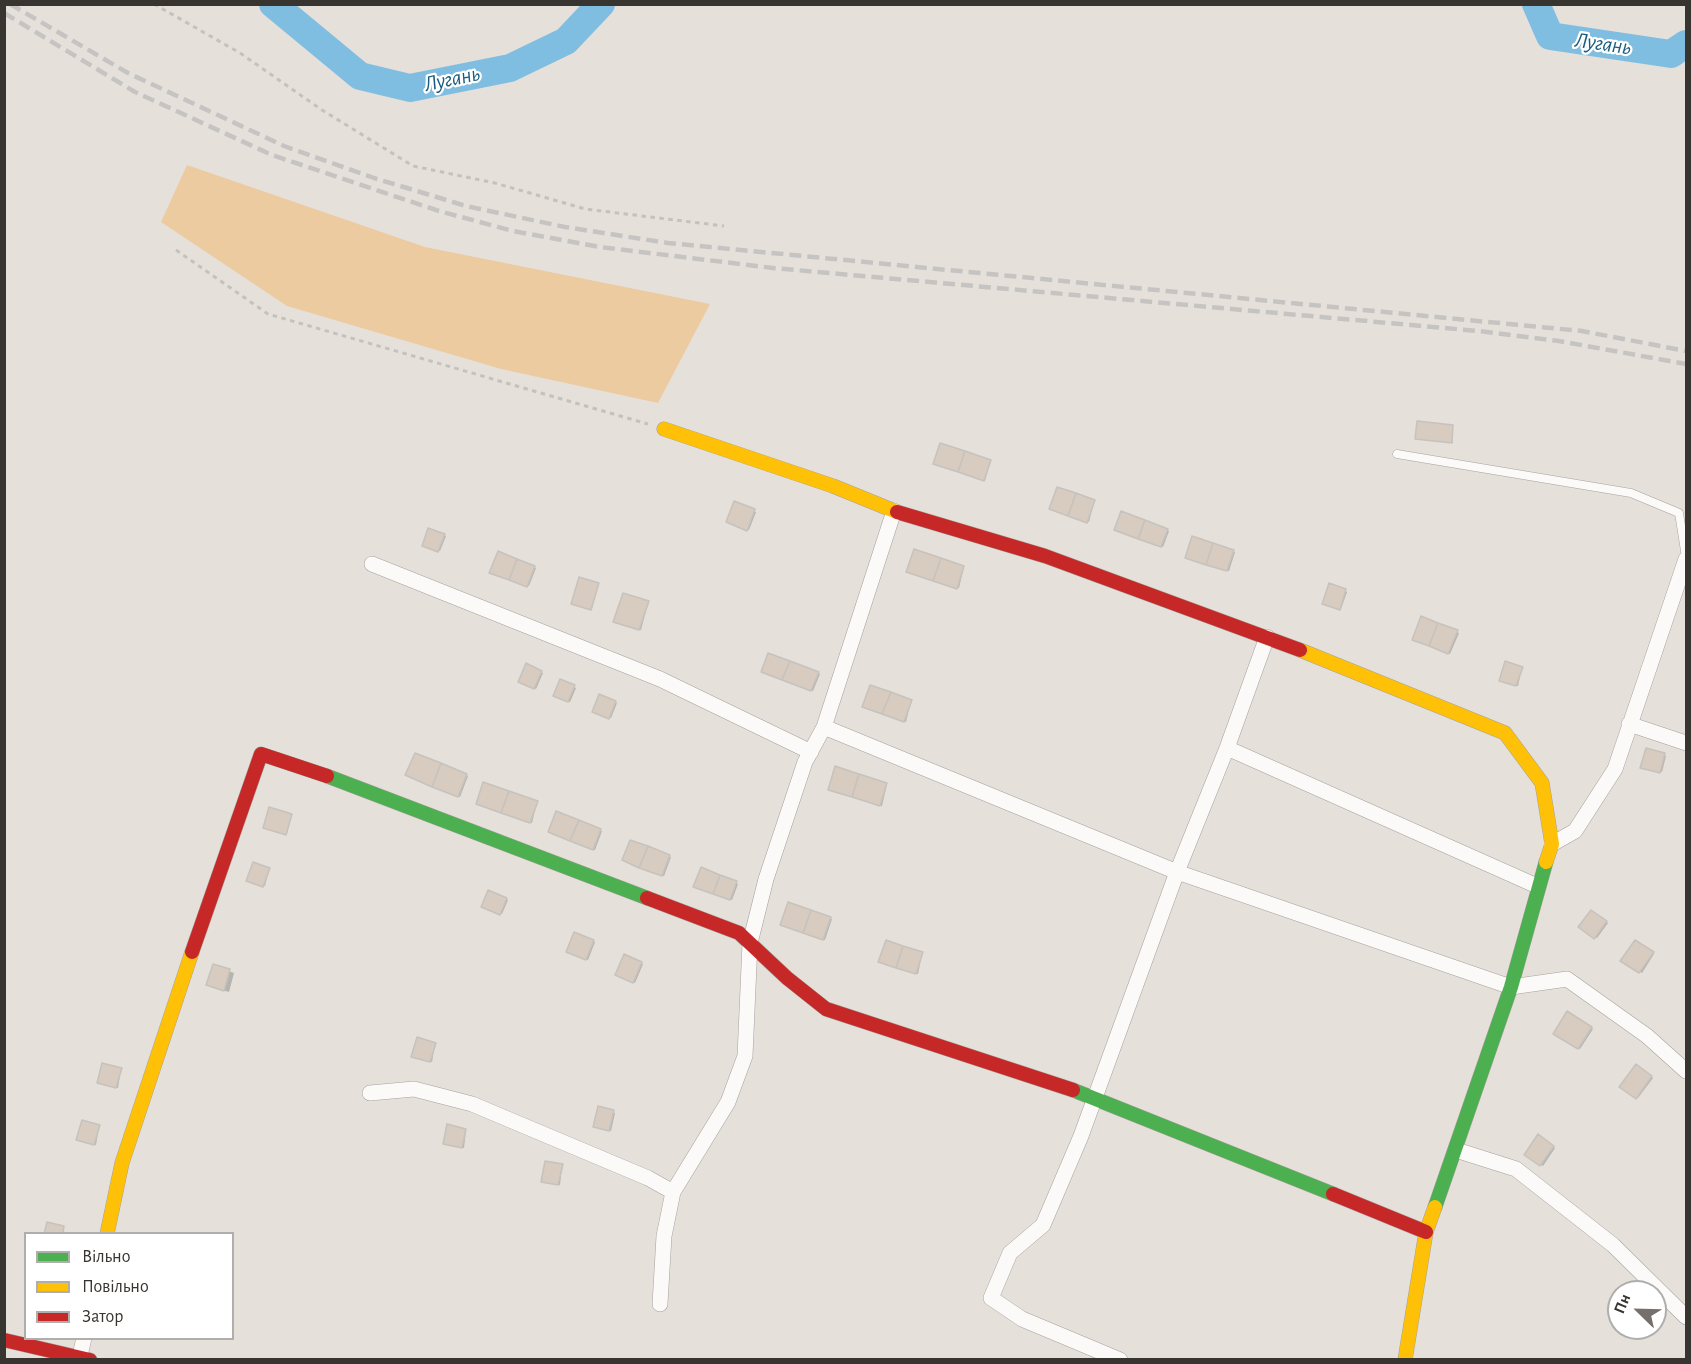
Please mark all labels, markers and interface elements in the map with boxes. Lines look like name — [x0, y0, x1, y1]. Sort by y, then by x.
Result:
water label: Лугань — [1573, 27, 1633, 61]
water label: Лугань — [422, 60, 482, 98]
legend — [24, 1232, 234, 1340]
text: Вільно — [82, 1248, 130, 1266]
text: Повільно — [82, 1278, 149, 1296]
north arrow — [1607, 1280, 1667, 1340]
text: Пн — [1611, 1292, 1633, 1316]
text: Затор — [82, 1308, 123, 1326]

